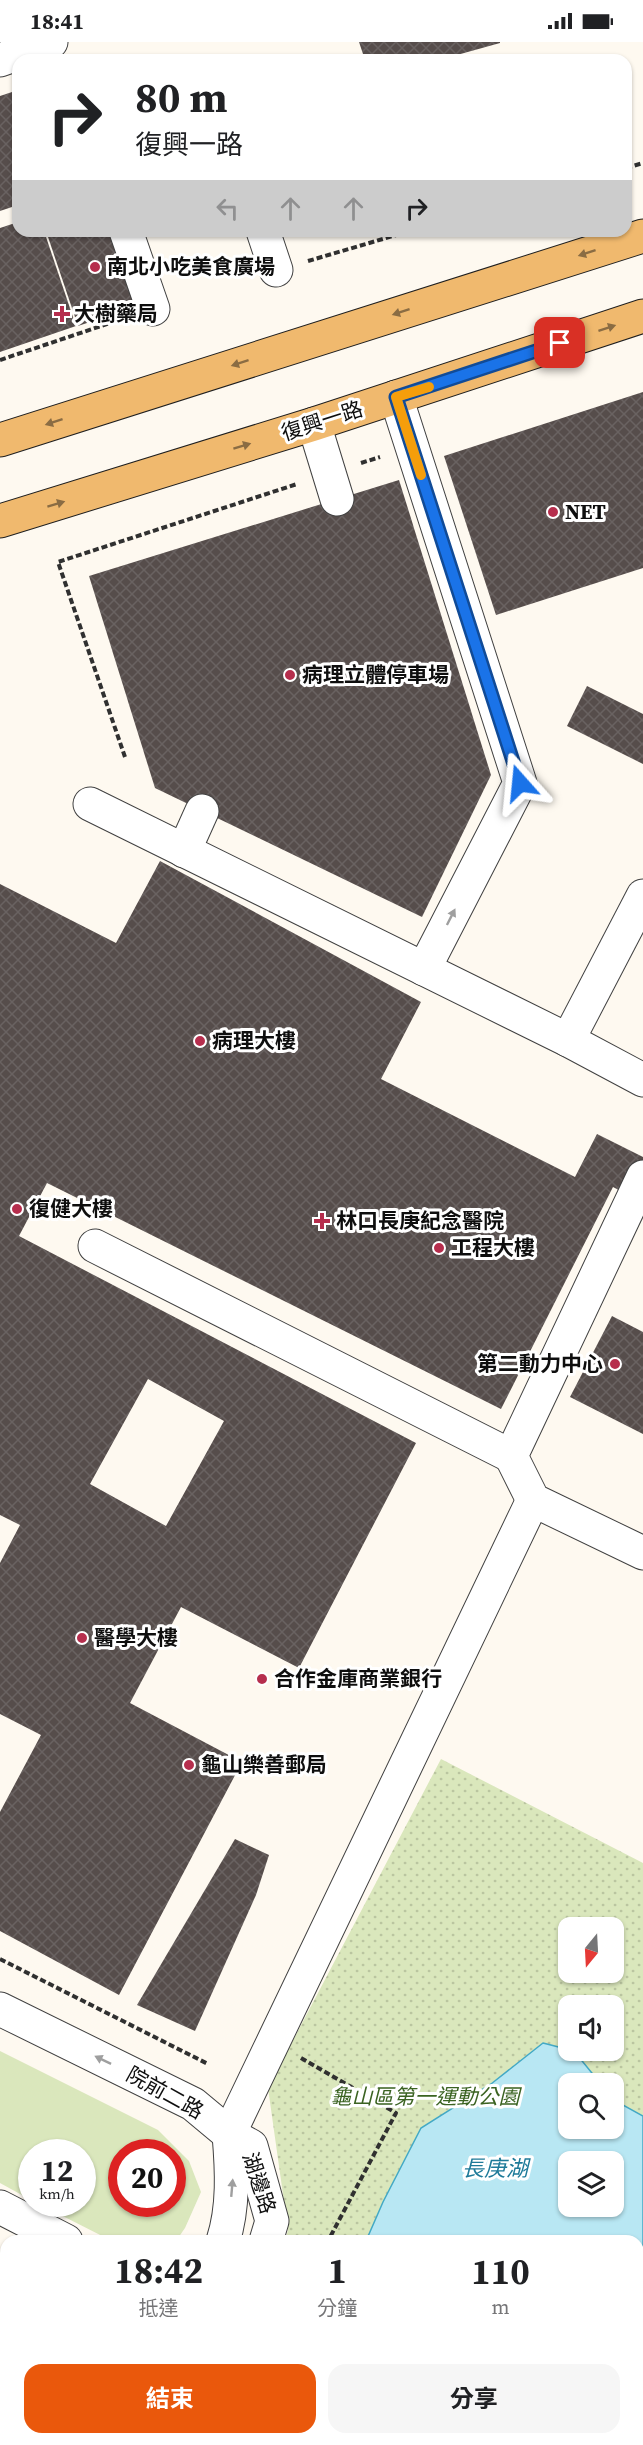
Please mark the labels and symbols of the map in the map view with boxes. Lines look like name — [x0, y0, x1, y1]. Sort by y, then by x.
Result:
one-way arrow — [578, 249, 596, 258]
place label: 南北小吃美食廣場 — [107, 252, 275, 281]
marker: 南北小吃美食廣場 — [88, 260, 102, 274]
place label: 大樹藥局 — [74, 299, 158, 328]
marker: 大樹藥局 — [55, 307, 69, 321]
one-way arrow — [392, 308, 410, 317]
pin — [534, 317, 585, 368]
one-way arrow — [598, 322, 616, 332]
one-way arrow — [231, 359, 249, 369]
street label: 復興一路 — [277, 394, 366, 447]
one-way arrow — [45, 418, 63, 428]
one-way arrow — [233, 441, 251, 450]
place label: NET — [565, 497, 606, 526]
one-way arrow — [47, 499, 65, 508]
marker: NET — [546, 505, 560, 519]
place label: 病理立體停車場 — [302, 660, 449, 689]
marker: 病理立體停車場 — [283, 668, 297, 682]
position arrow — [488, 751, 552, 815]
one-way arrow — [445, 908, 455, 926]
place label: 病理大樓 — [212, 1026, 296, 1055]
marker: 病理大樓 — [193, 1034, 207, 1048]
place label: 復健大樓 — [29, 1194, 113, 1223]
marker: 復健大樓 — [10, 1202, 24, 1216]
place label: 林口長庚紀念醫院 — [336, 1206, 504, 1235]
marker: 林口長庚紀念醫院 — [313, 1212, 331, 1230]
place label: 工程大樓 — [451, 1233, 535, 1262]
marker: 工程大樓 — [432, 1241, 446, 1255]
place label: 第二動力中心 — [477, 1349, 603, 1378]
marker: 第二動力中心 — [608, 1357, 622, 1371]
place label: 醫學大樓 — [94, 1623, 178, 1652]
marker: 醫學大樓 — [75, 1631, 89, 1645]
place label: 合作金庫商業銀行 — [274, 1664, 442, 1693]
marker: 合作金庫商業銀行 — [255, 1672, 269, 1686]
place label: 龜山樂善郵局 — [201, 1750, 327, 1779]
marker: 龜山樂善郵局 — [182, 1758, 196, 1772]
north arrow — [558, 1917, 624, 1983]
one-way arrow — [94, 2055, 111, 2064]
street label: 院前二路 — [121, 2060, 209, 2126]
park label: 龜山區第一運動公園 — [331, 2082, 522, 2111]
speed limit sign: 20 — [108, 2139, 186, 2217]
street label: 湖邊路 — [236, 2148, 283, 2217]
water label: 長庚湖 — [462, 2153, 531, 2183]
one-way arrow — [227, 2178, 236, 2197]

